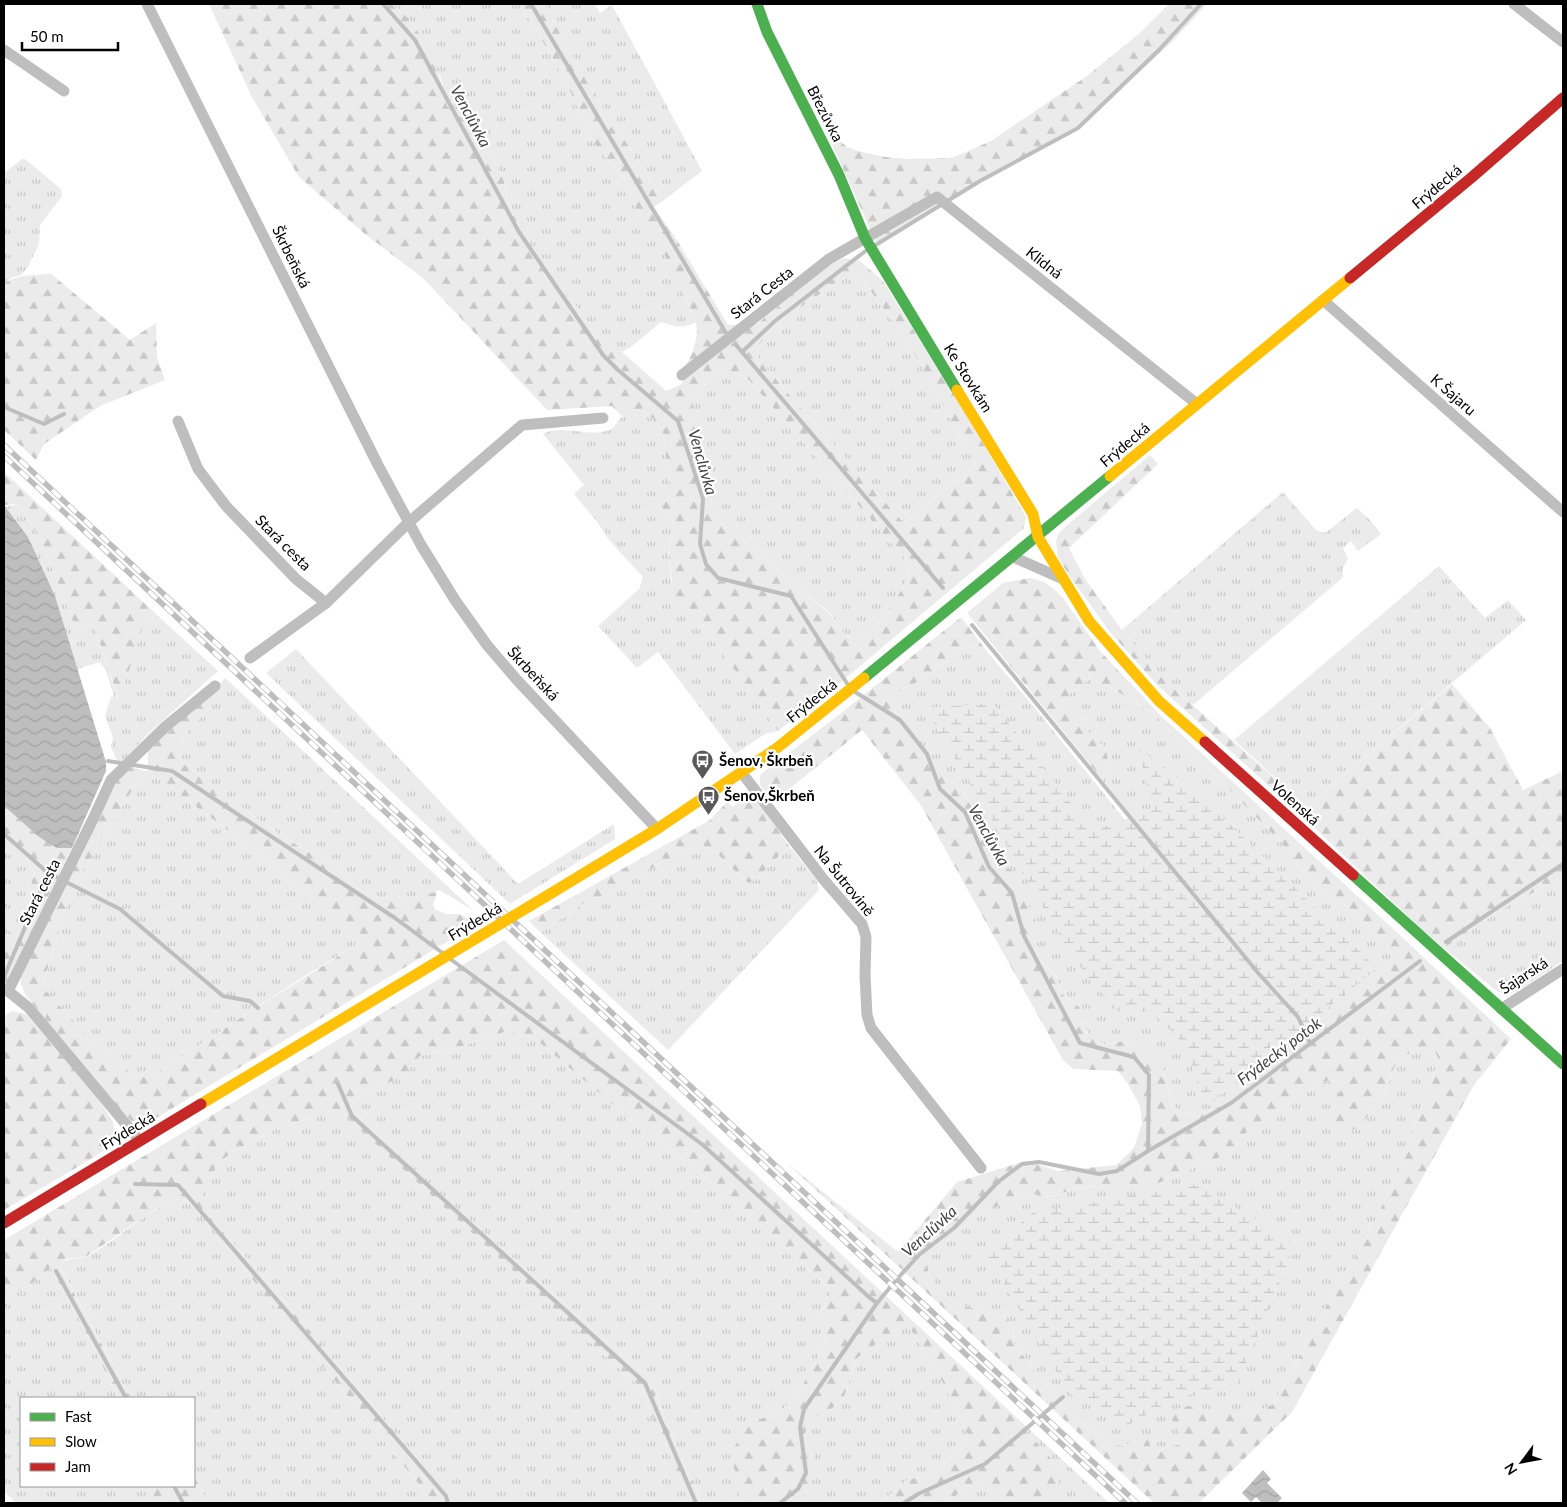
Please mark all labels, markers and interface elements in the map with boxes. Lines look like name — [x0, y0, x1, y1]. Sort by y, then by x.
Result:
scale bar — [22, 20, 119, 52]
text: 50 m — [30, 27, 64, 45]
water label: Venclůvka — [447, 81, 496, 150]
street label: Březůvka — [804, 82, 848, 145]
street label: Frýdecká — [1408, 160, 1465, 212]
street label: Škrbeňská — [269, 222, 315, 291]
street label: Klidná — [1023, 242, 1066, 282]
street label: Stará Cesta — [727, 262, 796, 322]
street label: Ke Stovkám — [941, 340, 997, 415]
street label: K Šajaru — [1427, 370, 1480, 419]
street label: Frýdecká — [1096, 418, 1153, 470]
water label: Venclůvka — [685, 427, 722, 497]
street label: Stará cesta — [252, 511, 315, 574]
street label: Škrbeňská — [504, 643, 563, 704]
street label: Frýdecká — [783, 675, 840, 726]
bus stop icon: Šenov, Škrbeň — [691, 749, 715, 780]
place label: Šenov, Škrbeň — [719, 751, 813, 769]
street label: Volenská — [1268, 776, 1324, 829]
bus stop icon: Šenov,Škrbeň — [696, 784, 720, 815]
place label: Šenov,Škrbeň — [724, 786, 815, 804]
water label: Venclůvka — [965, 801, 1014, 869]
street label: Na Šutrovině — [811, 842, 879, 919]
street label: Stará cesta — [15, 856, 63, 928]
street label: Frýdecká — [444, 898, 505, 944]
street label: Šajarská — [1496, 953, 1551, 997]
water label: Frýdecký potok — [1233, 1012, 1325, 1088]
street label: Frýdecká — [97, 1107, 158, 1153]
water label: Venclůvka — [897, 1201, 960, 1260]
legend — [20, 1397, 195, 1487]
text: Fast — [65, 1407, 92, 1425]
text: Slow — [65, 1432, 97, 1450]
north arrow — [1497, 1437, 1547, 1487]
text: Jam — [65, 1457, 91, 1475]
text: N — [1500, 1460, 1521, 1478]

